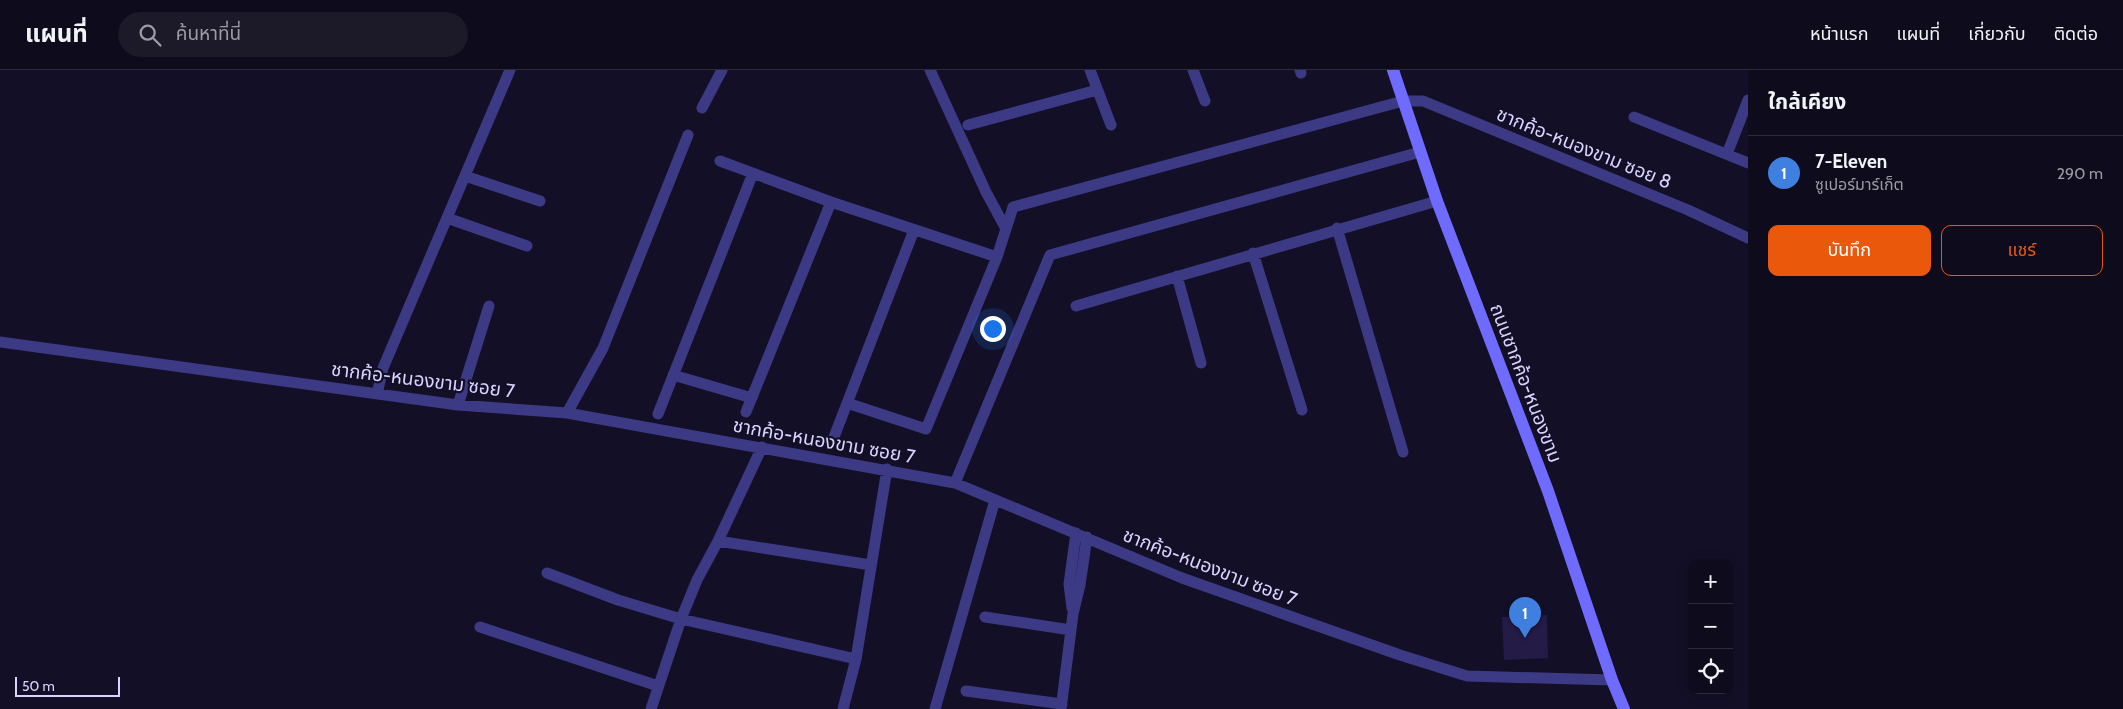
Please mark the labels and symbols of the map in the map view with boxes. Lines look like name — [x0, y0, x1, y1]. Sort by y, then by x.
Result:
street label: ชากค้อ-หนองขาม ซอย 8 — [1493, 102, 1675, 194]
street label: ถนนชากค้อ-หนองขาม — [1485, 300, 1567, 466]
your location — [980, 316, 1006, 342]
street label: ชากค้อ-หนองขาม ซอย 7 — [330, 357, 517, 403]
street label: ชากค้อ-หนองขาม ซอย 7 — [731, 414, 917, 468]
street label: ชากค้อ-หนองขาม ซอย 7 — [1120, 523, 1301, 611]
pin: 1 — [1509, 597, 1541, 638]
scale bar — [15, 674, 120, 697]

